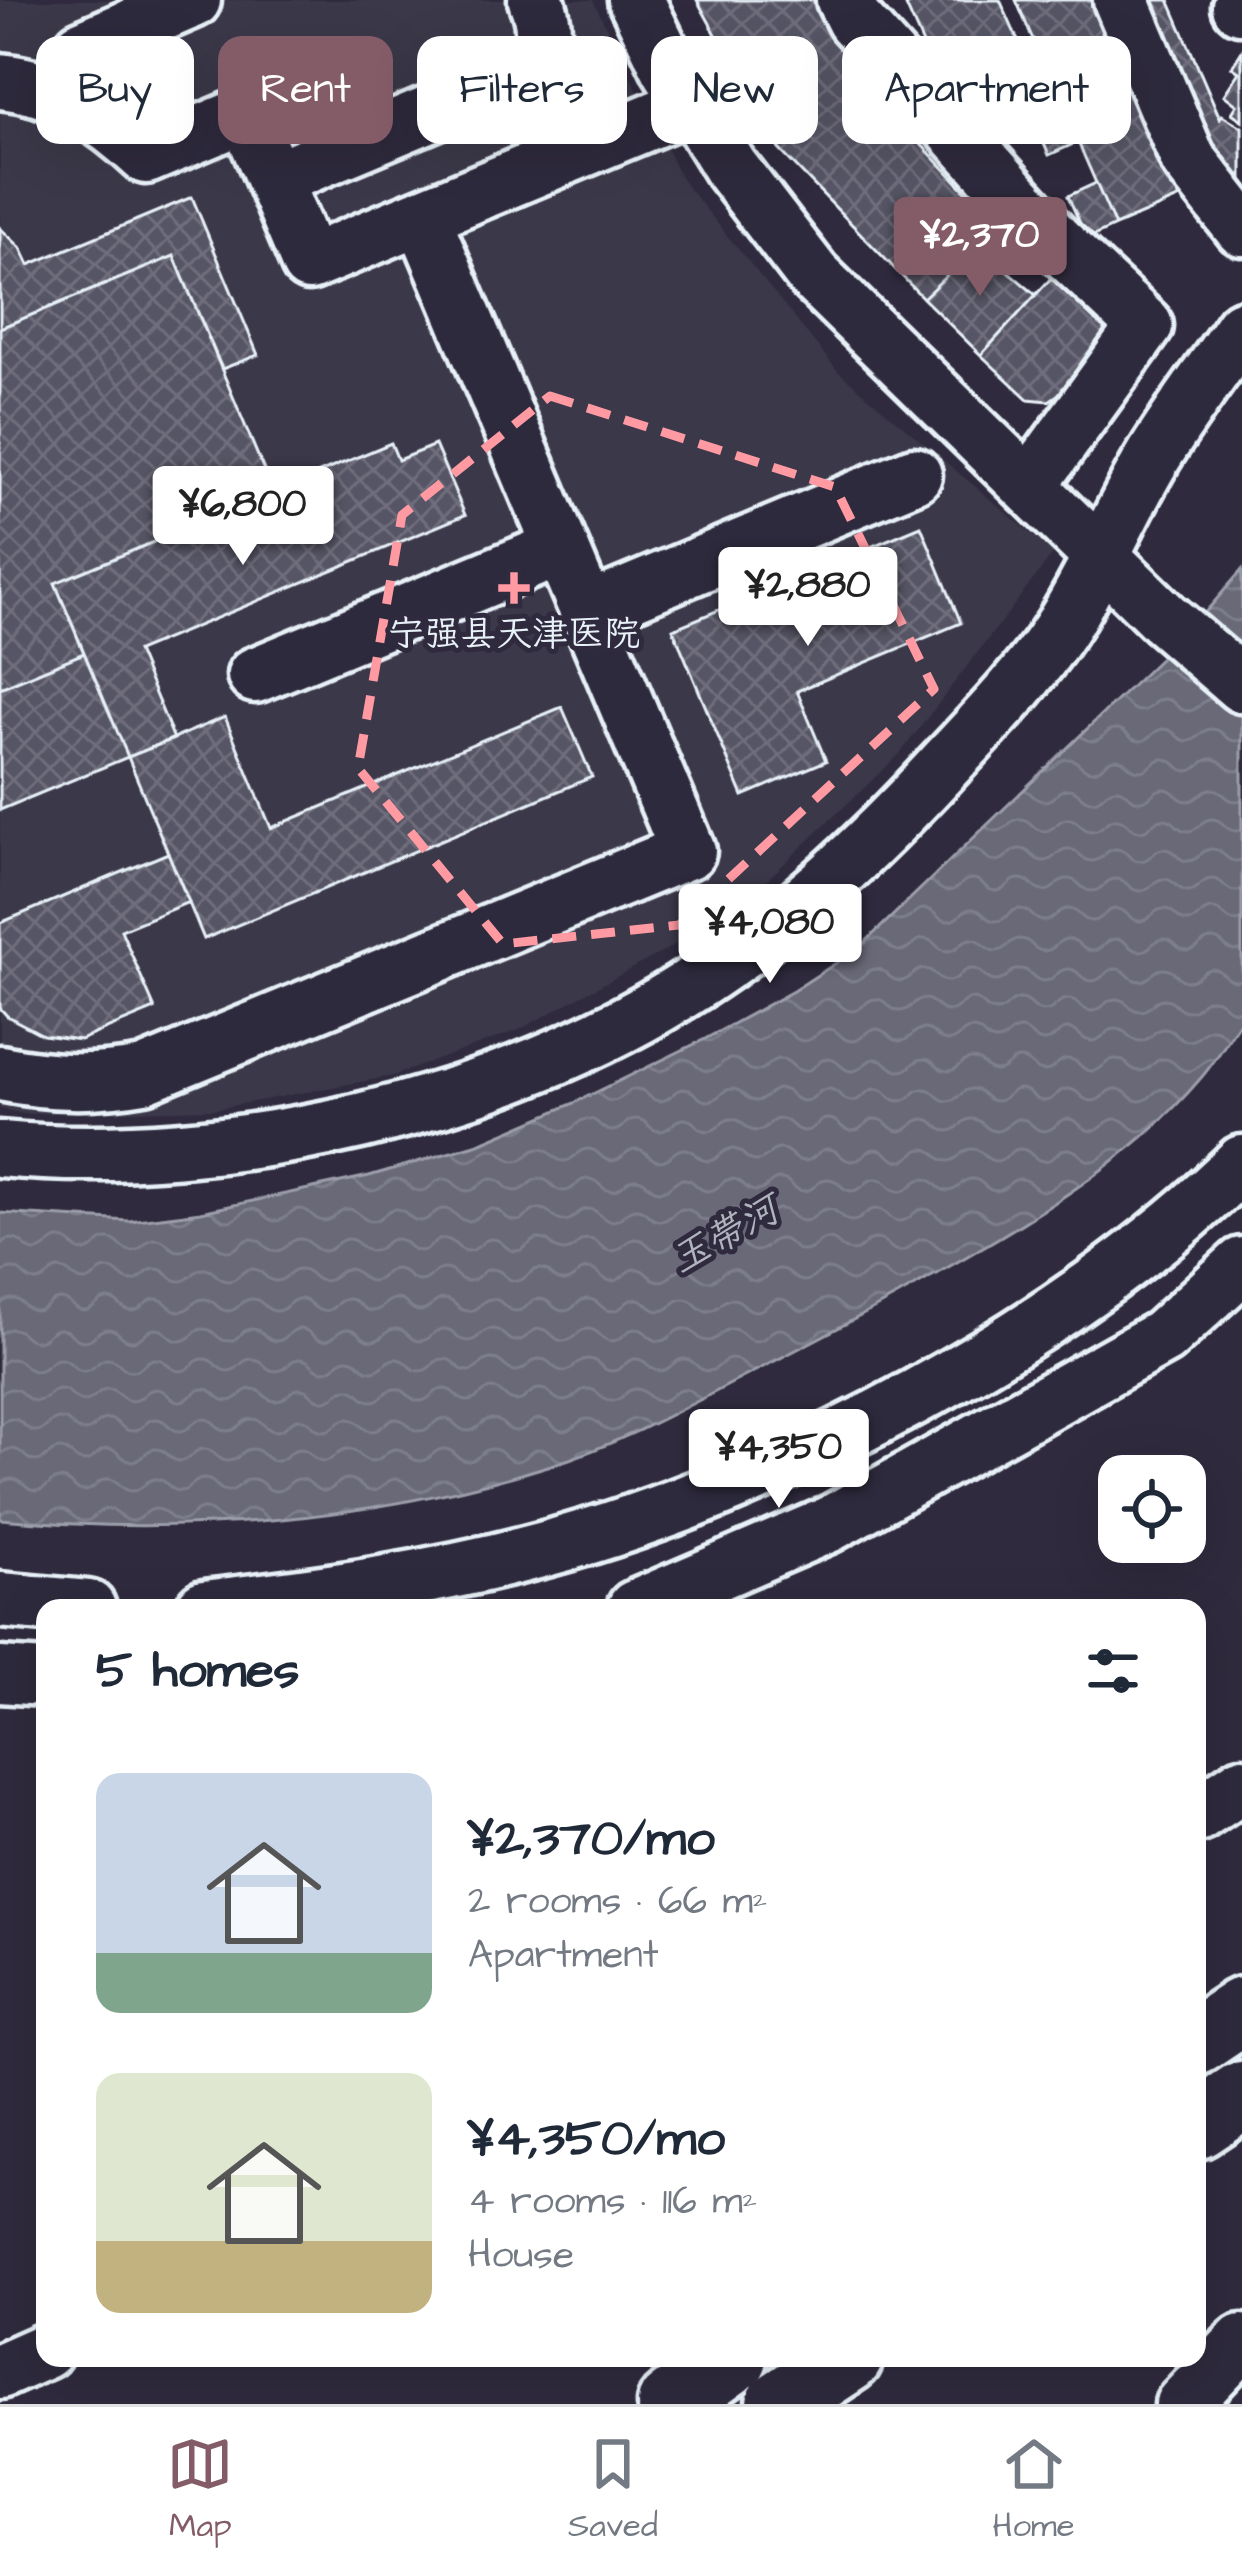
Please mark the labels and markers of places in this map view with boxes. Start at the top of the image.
pin: ¥2,370 [882,197,1078,299]
pin: ¥6,800 [145,466,341,568]
pin: ¥2,880 [710,547,906,649]
marker: 宁强县天津医院 [498,572,530,604]
place label: 宁强县天津医院 [388,609,640,660]
pin: ¥4,080 [672,884,868,986]
pin: ¥4,350 [681,1409,877,1511]

